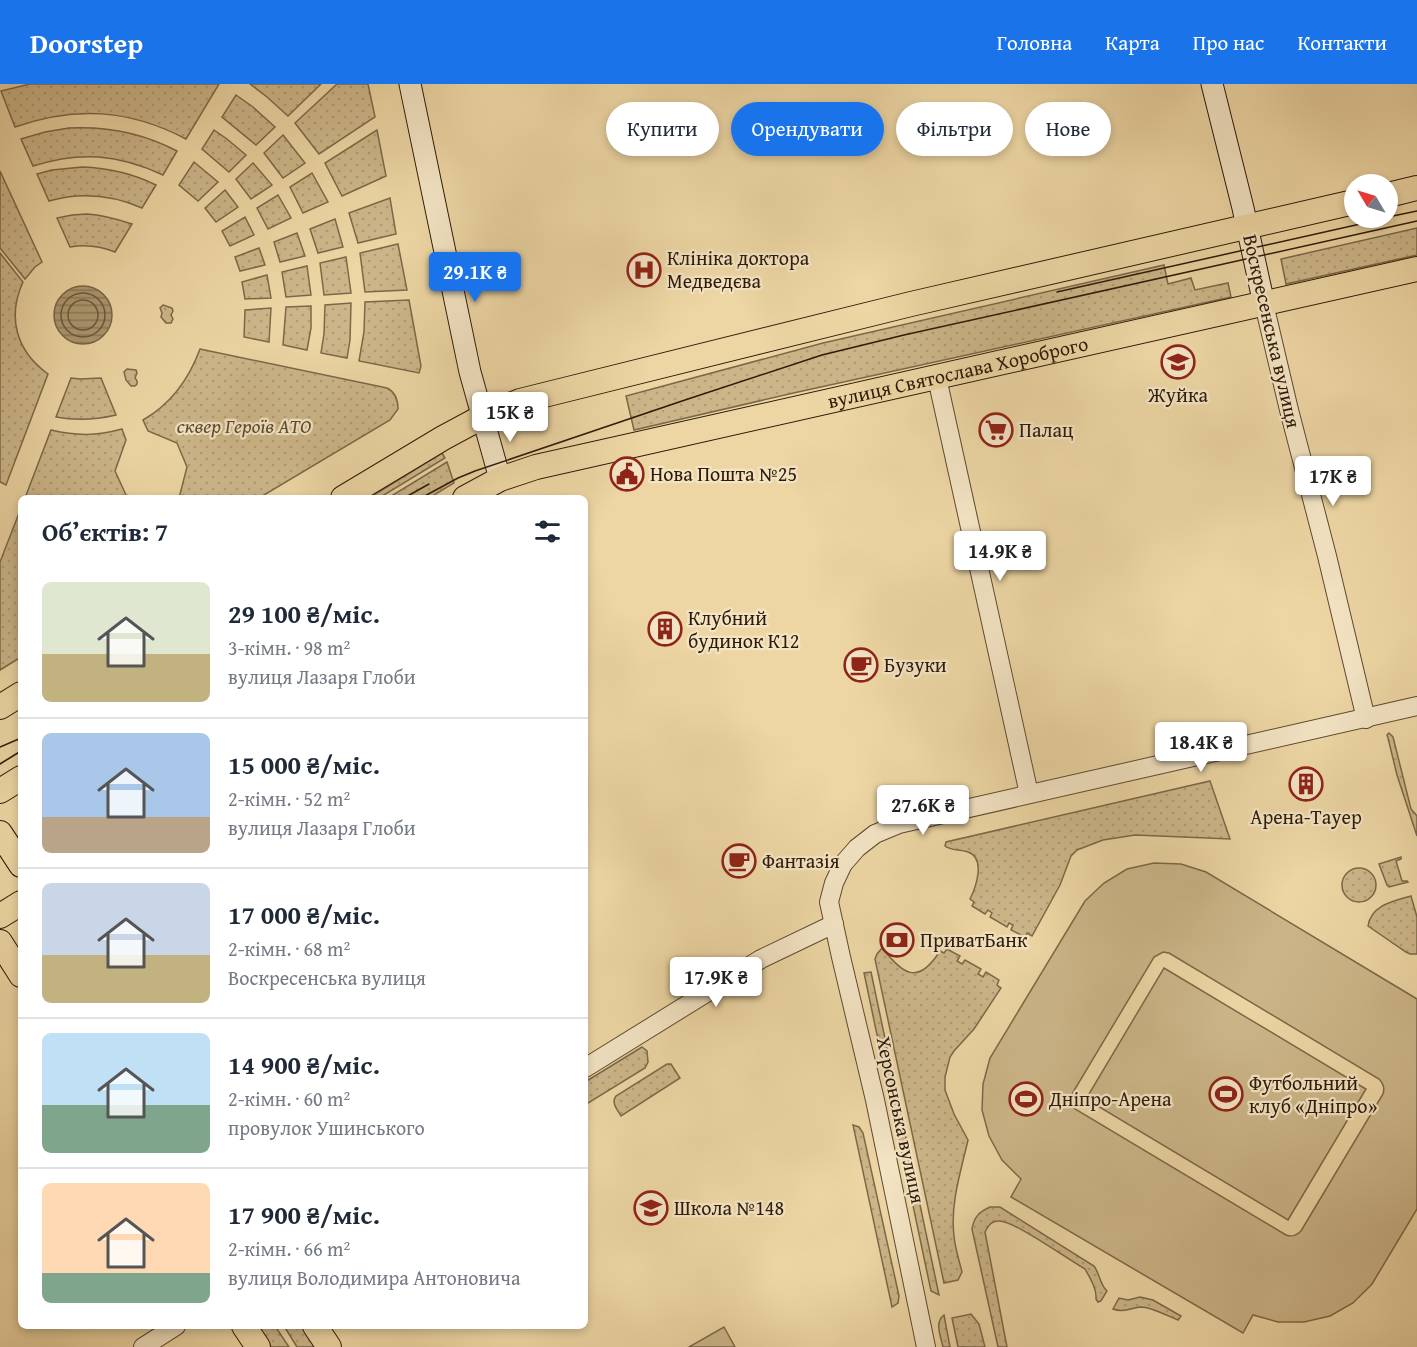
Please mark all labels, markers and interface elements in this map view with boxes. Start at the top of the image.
text: Doorstep [30,22,143,63]
text: Головна [997,27,1072,58]
text: Карта [1105,27,1160,58]
text: Про нас [1193,27,1264,58]
text: Контакти [1297,27,1387,58]
chip: Купити [606,102,719,156]
chip: Орендувати [731,102,884,156]
chip: Фільтри [896,102,1013,156]
chip: Нове [1025,102,1111,156]
north arrow [1344,174,1398,228]
map controls [1344,174,1398,228]
street label: Воскресенська вулиця [1236,231,1309,431]
place label: Клініка доктора Медведєва [667,243,810,295]
pin: 29.1K ₴ [420,252,530,303]
hospital icon: Клініка доктора Медведєва [626,252,662,288]
text: 29.1K ₴ [443,257,507,286]
street label: вулиця Святослава Хороброго [825,328,1091,415]
school or university icon: Жуйка [1160,344,1196,380]
place label: Жуйка [1147,380,1208,409]
pin: 15K ₴ [468,392,552,443]
text: 15K ₴ [486,397,534,426]
park label: сквер Героїв АТО [177,411,311,440]
supermarket icon: Палац [978,412,1014,448]
place label: Палац [1019,415,1074,444]
public building icon: Нова Пошта №25 [609,456,645,492]
pin: 17K ₴ [1291,456,1375,507]
place label: Нова Пошта №25 [650,459,797,488]
text: 17K ₴ [1309,461,1357,490]
text: Об’єктів: 7 [42,512,168,551]
icon: filters [531,515,564,548]
pin: 14.9K ₴ [945,531,1055,582]
text: 14.9K ₴ [968,536,1032,565]
text: 29 100 ₴/міс. [228,594,380,633]
place label: Клубний будинок К12 [688,603,799,655]
icon: home [90,606,162,678]
building icon: Клубний будинок К12 [647,611,683,647]
text: 3-кімн. · 98 m² [228,633,350,662]
cafe icon: Бузуки [843,647,879,683]
place label: Бузуки [884,650,947,679]
text: вулиця Лазаря Глоби [228,662,416,691]
pin: 18.4K ₴ [1146,722,1256,773]
text: 18.4K ₴ [1169,727,1233,756]
text: 15 000 ₴/міс. [228,745,380,784]
icon: home [90,757,162,829]
building icon: Арена-Тауер [1288,766,1324,802]
text: 2-кімн. · 52 m² [228,784,350,813]
pin: 27.6K ₴ [868,785,978,836]
text: 27.6K ₴ [891,790,955,819]
place label: Арена-Тауер [1250,802,1362,831]
text: вулиця Лазаря Глоби [228,813,416,842]
cafe icon: Фантазія [721,843,757,879]
place label: Фантазія [762,846,840,875]
text: 17 000 ₴/міс. [228,895,380,934]
icon: home [90,907,162,979]
bank icon: ПриватБанк [879,922,915,958]
place label: ПриватБанк [920,925,1028,954]
text: 2-кімн. · 68 m² [228,934,350,963]
pin: 17.9K ₴ [661,957,771,1008]
text: 17.9K ₴ [684,962,748,991]
text: Воскресенська вулиця [228,963,426,992]
street label: Херсонська вулиця [870,1034,933,1206]
text: 14 900 ₴/міс. [228,1045,380,1084]
icon: home [90,1057,162,1129]
place label: Футбольний клуб «Дніпро» [1249,1068,1377,1120]
sports icon: Футбольний клуб «Дніпро» [1208,1076,1244,1112]
sports icon: Дніпро-Арена [1008,1081,1044,1117]
text: 2-кімн. · 60 m² [228,1084,350,1113]
place label: Дніпро-Арена [1048,1084,1172,1113]
text: провулок Ушинського [228,1113,425,1142]
school or university icon: Школа №148 [633,1190,669,1226]
place label: Школа №148 [674,1193,784,1222]
text: 17 900 ₴/міс. [228,1195,380,1234]
icon: home [90,1207,162,1279]
text: 2-кімн. · 66 m² [228,1234,350,1263]
text: вулиця Володимира Антоновича [228,1263,520,1292]

